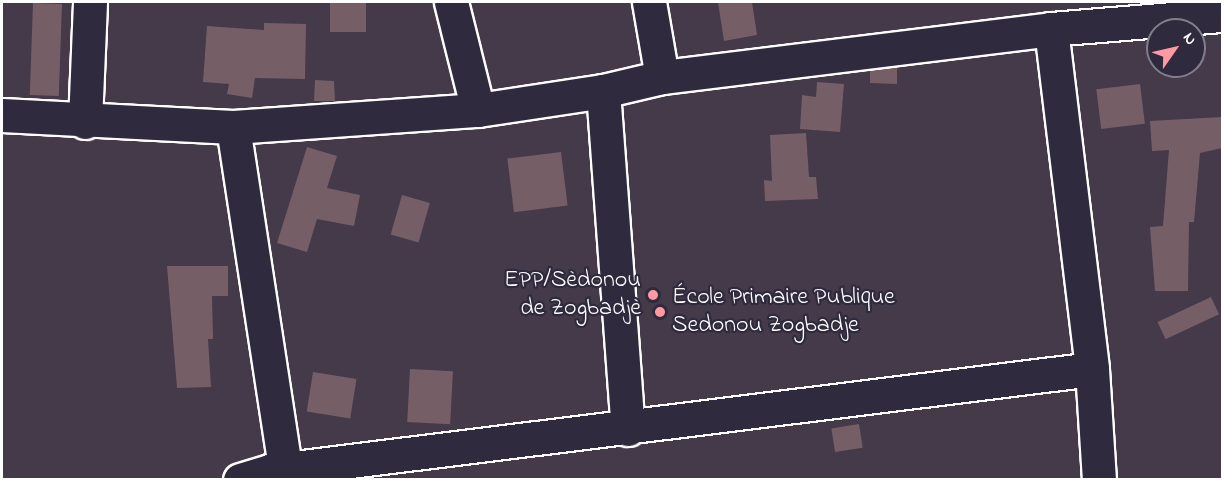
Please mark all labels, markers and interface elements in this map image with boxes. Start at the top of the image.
north arrow [1146,18,1206,78]
text: N [1176,28,1202,50]
place label: EPP/Sèdonou de Zogbadjè [504,267,641,323]
place label: École Primaire Publique Sedonou Zogbadje [672,284,895,340]
marker: EPP/Sèdonou de Zogbadjè [646,288,660,302]
marker: École Primaire Publique Sedonou Zogbadje [653,305,667,319]

